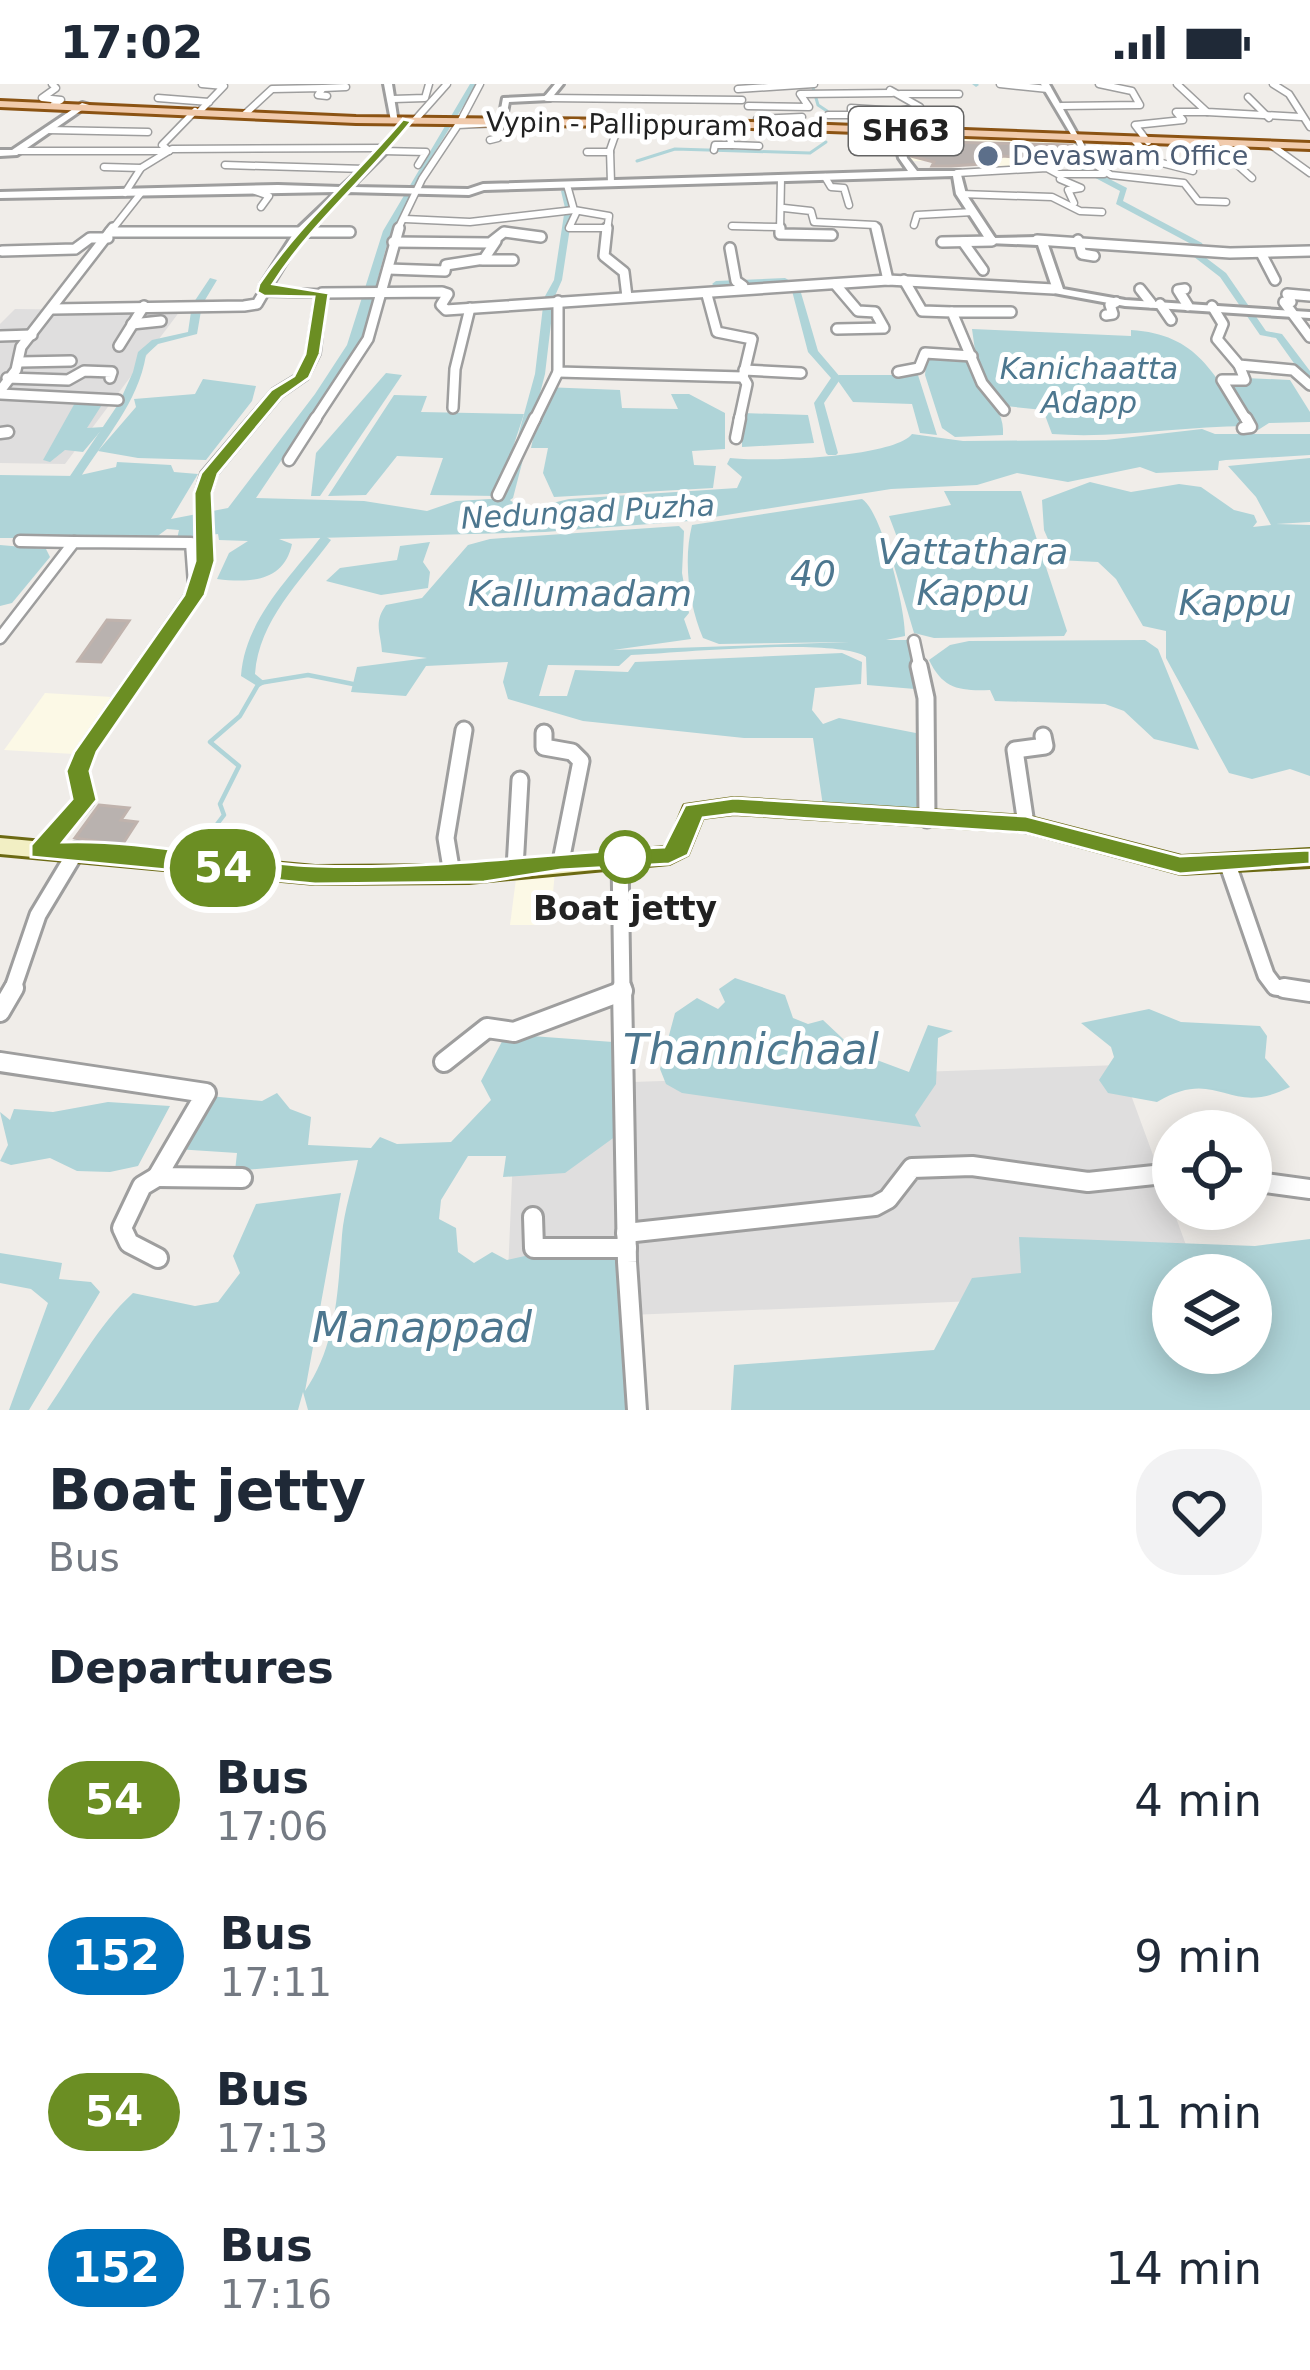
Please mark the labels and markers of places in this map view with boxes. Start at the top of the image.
place label: Devaswam Office [1012,140,1248,171]
marker: Devaswam Office [975,143,1001,169]
marker: Boat jetty [600,832,650,882]
place label: Boat jetty [533,889,717,928]

